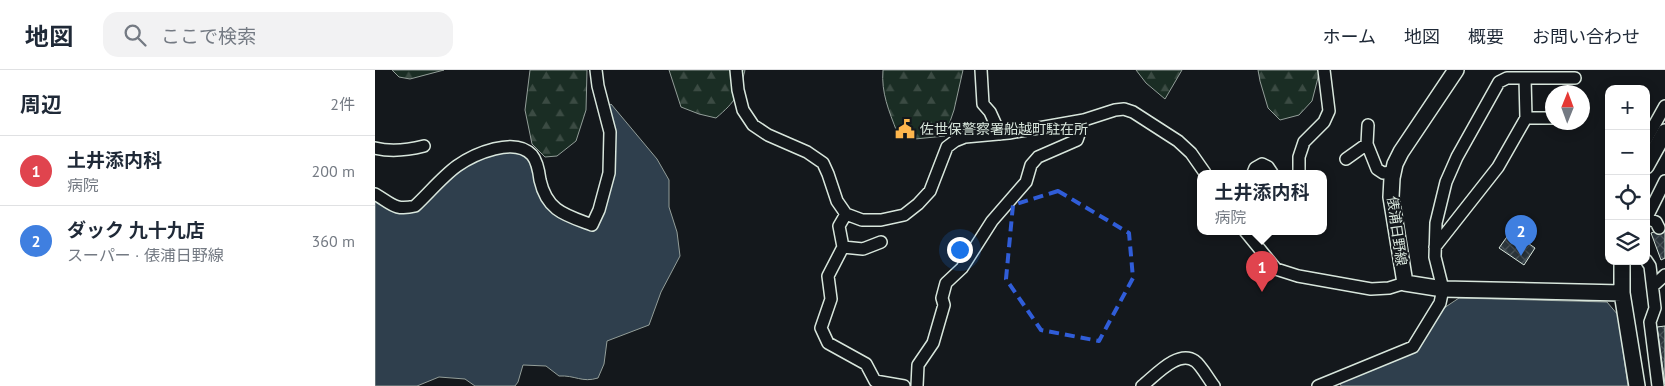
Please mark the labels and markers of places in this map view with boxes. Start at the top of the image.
public building icon: 佐世保警察署船越町駐在所 [894,118,916,140]
place label: 佐世保警察署船越町駐在所 [920,120,1088,138]
pin: 2 [1505,215,1537,256]
pin: 1 [1246,251,1278,292]

